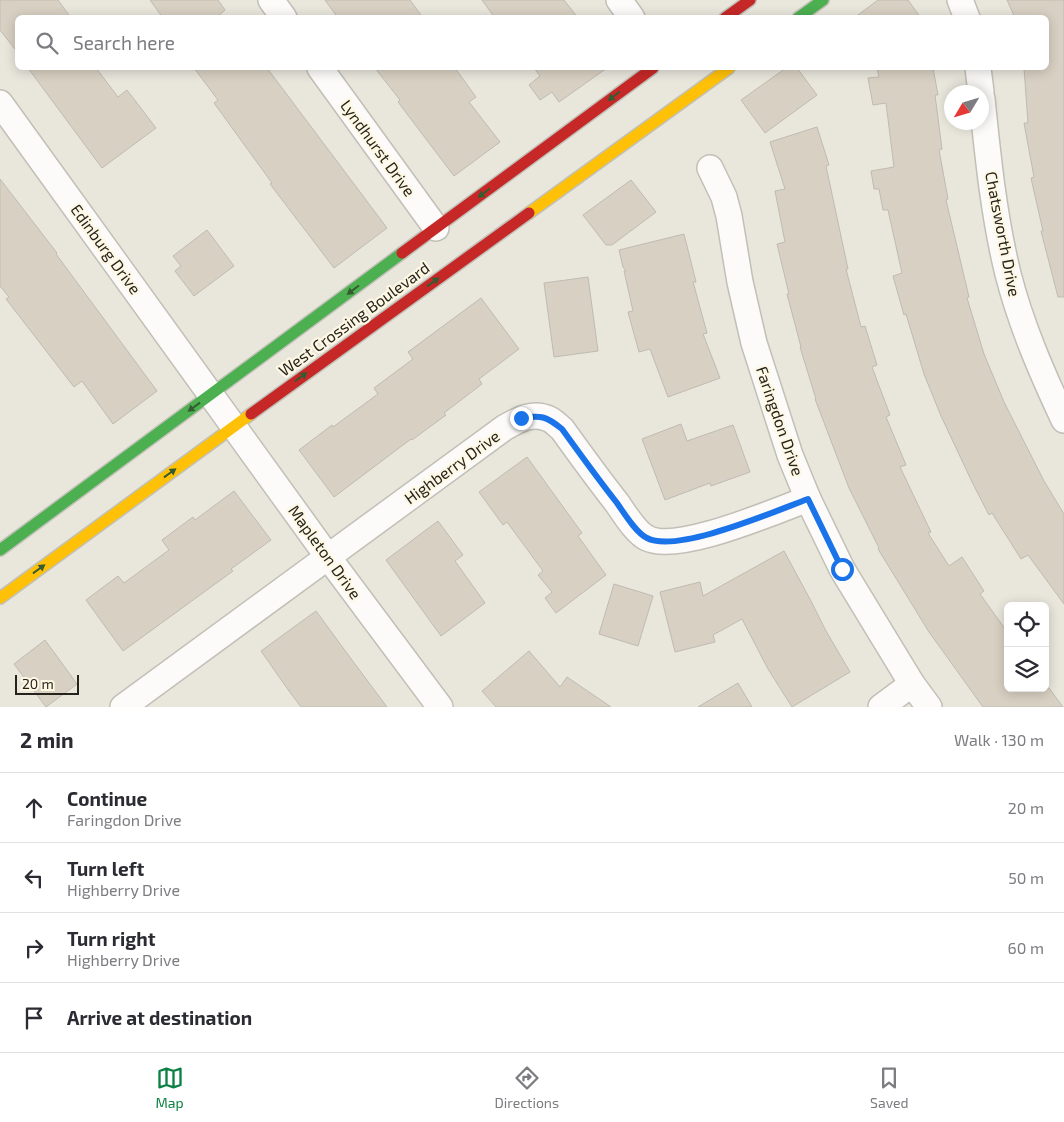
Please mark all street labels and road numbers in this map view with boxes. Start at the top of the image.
street label: Lyndhurst Drive [337,96,420,200]
street label: Chatsworth Drive [982,170,1025,298]
street label: Edinburg Drive [67,200,145,297]
street label: West Crossing Boulevard [275,257,433,380]
street label: Faringdon Drive [753,364,808,478]
street label: Highberry Drive [400,426,503,508]
street label: Mapleton Drive [285,501,366,602]

